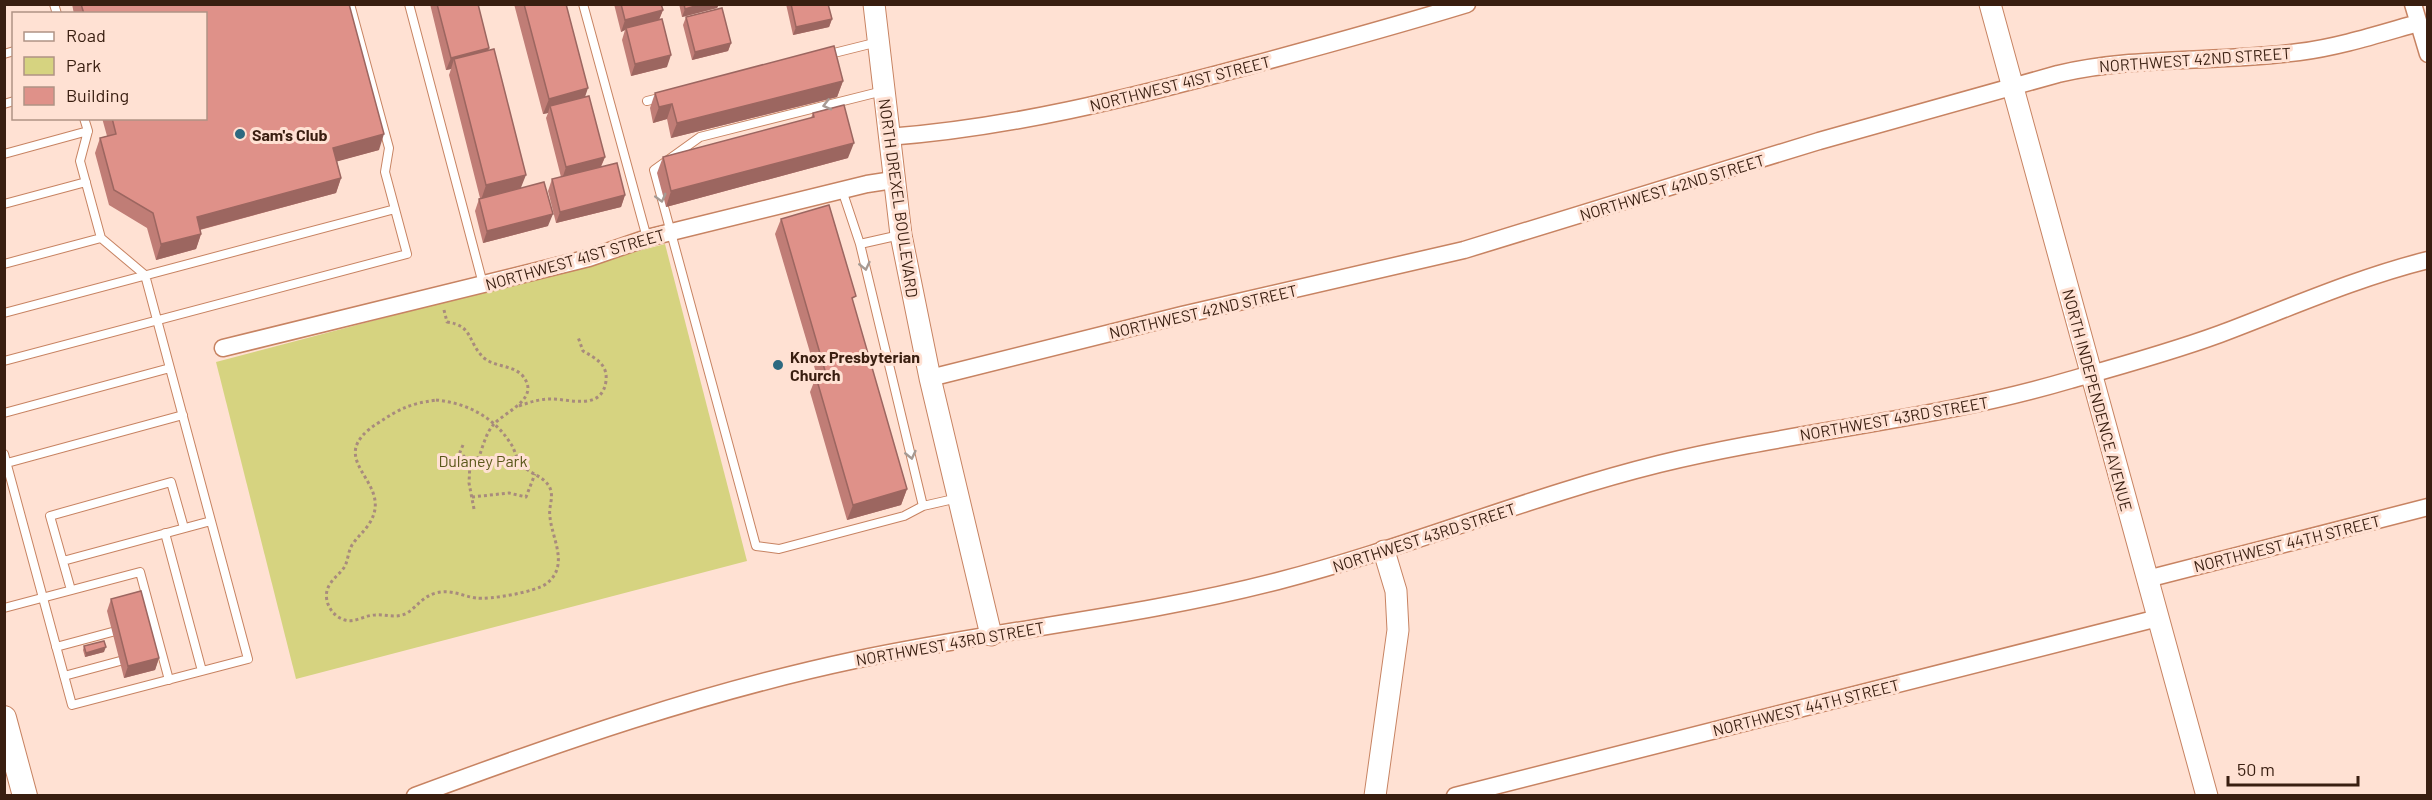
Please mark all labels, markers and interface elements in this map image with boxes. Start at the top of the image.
legend [12,12,207,120]
text: Road [66,24,106,46]
street label: NORTHWEST 42ND STREET [2098,43,2292,75]
street label: NORTHWEST 41ST STREET [1088,51,1272,115]
text: Park [66,54,101,76]
text: Building [66,84,129,106]
street label: NORTH DREXEL BOULEVARD [876,97,922,299]
one-way arrow [822,98,832,110]
place label: Sam's Club [252,125,328,144]
marker: Sam's Club [233,127,247,141]
street label: NORTHWEST 42ND STREET [1577,150,1767,224]
one-way arrow [654,192,666,203]
street label: NORTHWEST 41ST STREET [483,224,667,294]
one-way arrow [858,260,871,270]
street label: NORTHWEST 42ND STREET [1107,280,1299,342]
street label: NORTH INDEPENDENCE AVENUE [2059,287,2137,513]
place label: Knox Presbyterian Church [790,347,920,384]
marker: Knox Presbyterian Church [771,358,785,372]
street label: NORTHWEST 43RD STREET [1798,392,1990,444]
one-way arrow [903,450,916,460]
park label: Dulaney Park [439,451,527,470]
street label: NORTHWEST 43RD STREET [1330,498,1518,576]
street label: NORTHWEST 44TH STREET [2192,511,2382,575]
street label: NORTHWEST 43RD STREET [854,617,1046,669]
street label: NORTHWEST 44TH STREET [1711,675,1901,739]
scale bar [2228,749,2358,787]
text: 50 m [2237,758,2275,780]

